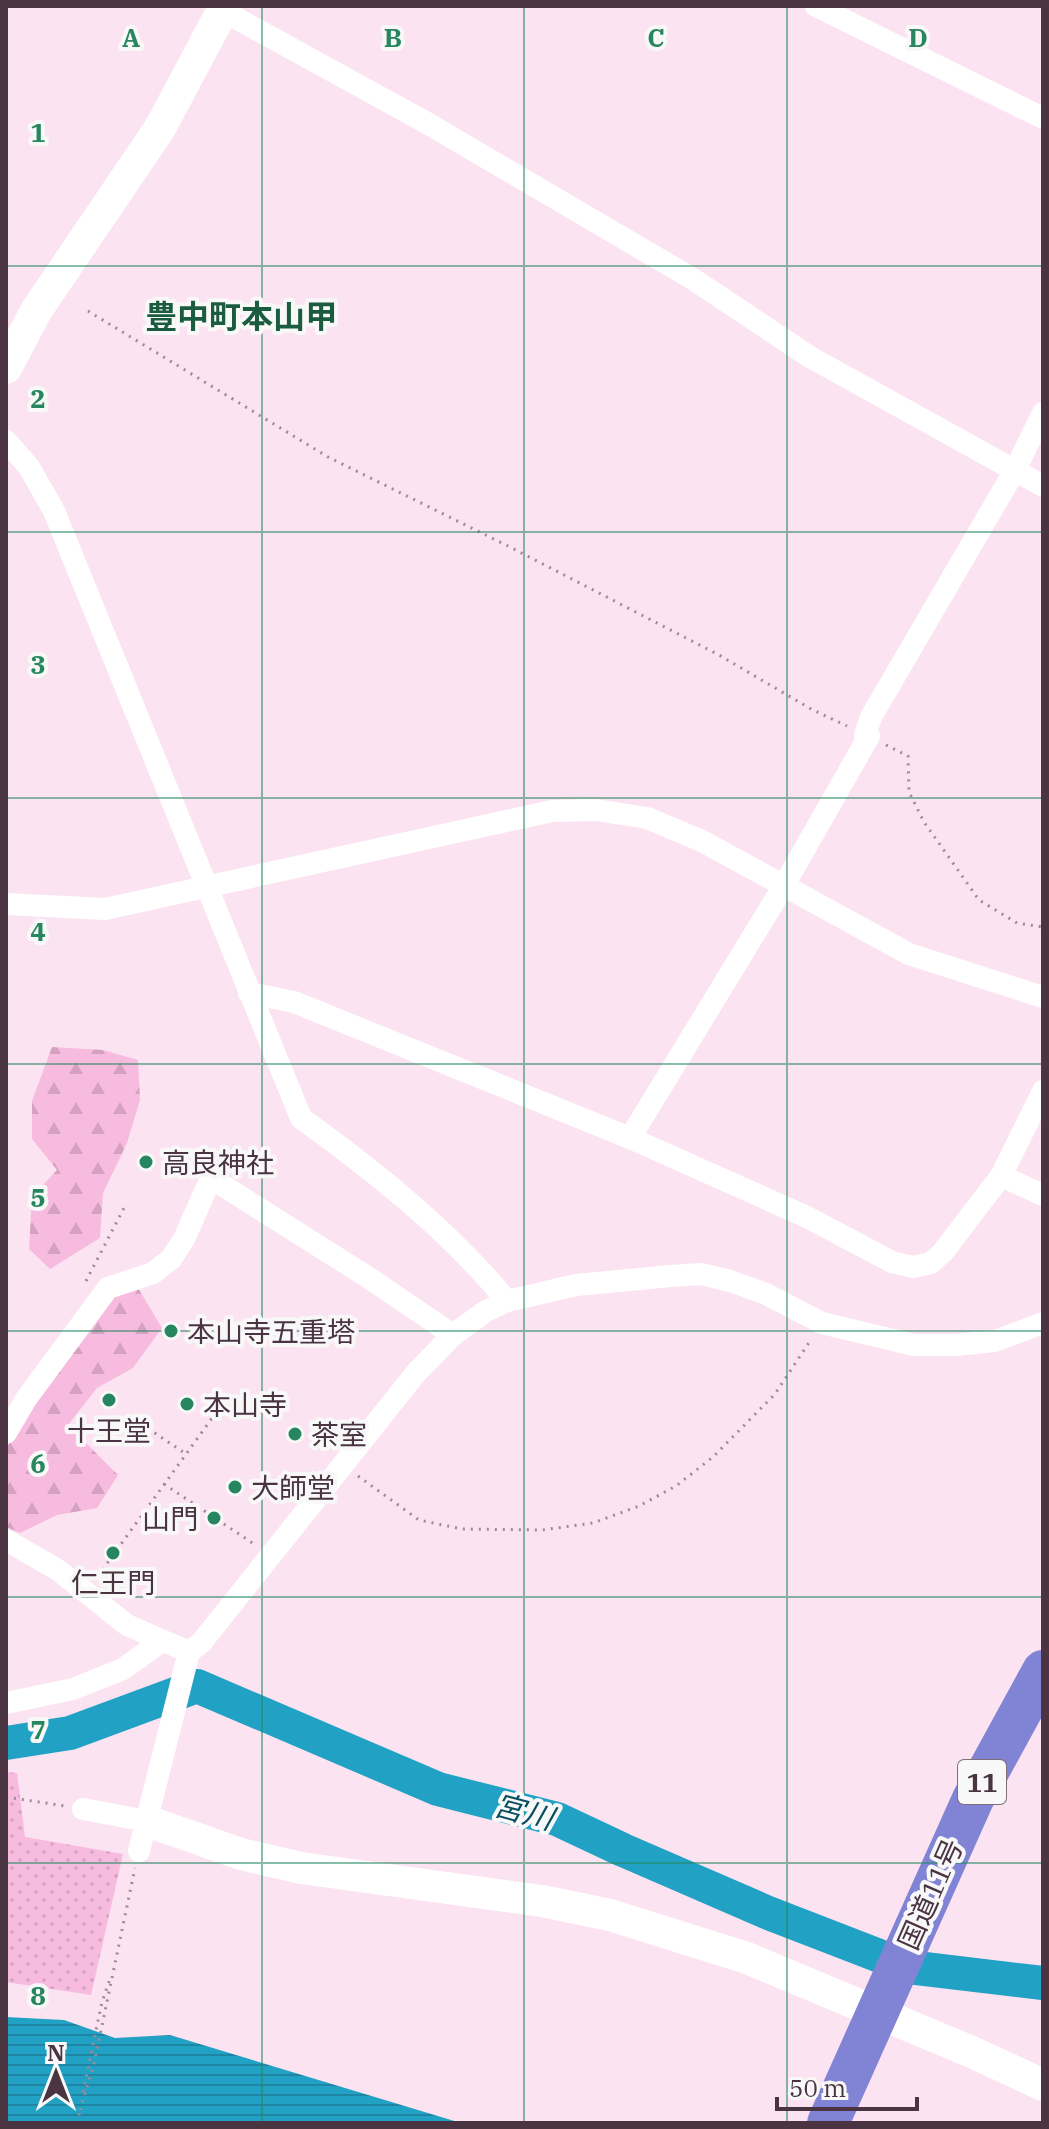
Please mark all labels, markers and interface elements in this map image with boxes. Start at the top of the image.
text: A [122,20,140,54]
text: B [384,20,402,54]
text: C [647,20,665,54]
text: D [908,20,928,54]
text: 1 [30,115,46,149]
district label: 豊中町本山甲 [145,295,337,337]
text: 2 [30,381,46,415]
text: 3 [30,647,46,681]
text: 4 [30,914,46,948]
place label: 高良神社 [162,1144,274,1181]
marker: 高良神社 [137,1153,155,1171]
text: 5 [30,1180,46,1214]
place label: 本山寺五重塔 [187,1313,355,1350]
marker: 本山寺五重塔 [162,1322,180,1340]
place label: 本山寺 [203,1386,287,1423]
marker: 十王堂 [100,1391,118,1409]
marker: 本山寺 [178,1395,196,1413]
place label: 十王堂 [67,1412,151,1449]
place label: 茶室 [311,1416,367,1453]
marker: 茶室 [286,1425,304,1443]
text: 6 [30,1446,46,1480]
place label: 大師堂 [251,1469,335,1506]
marker: 大師堂 [226,1478,244,1496]
place label: 山門 [142,1500,198,1537]
marker: 山門 [205,1509,223,1527]
marker: 仁王門 [104,1544,122,1562]
place label: 仁王門 [71,1564,155,1601]
text: 7 [30,1712,46,1746]
road number: 11 [958,1760,1006,1804]
water label: 宮川 [490,1784,561,1838]
street label: 国道11号 [889,1833,971,1955]
text: 8 [30,1978,46,2012]
north arrow [16,2033,96,2113]
text: N [47,2038,65,2067]
scale bar [777,2061,917,2111]
text: 50 m [789,2072,846,2104]

